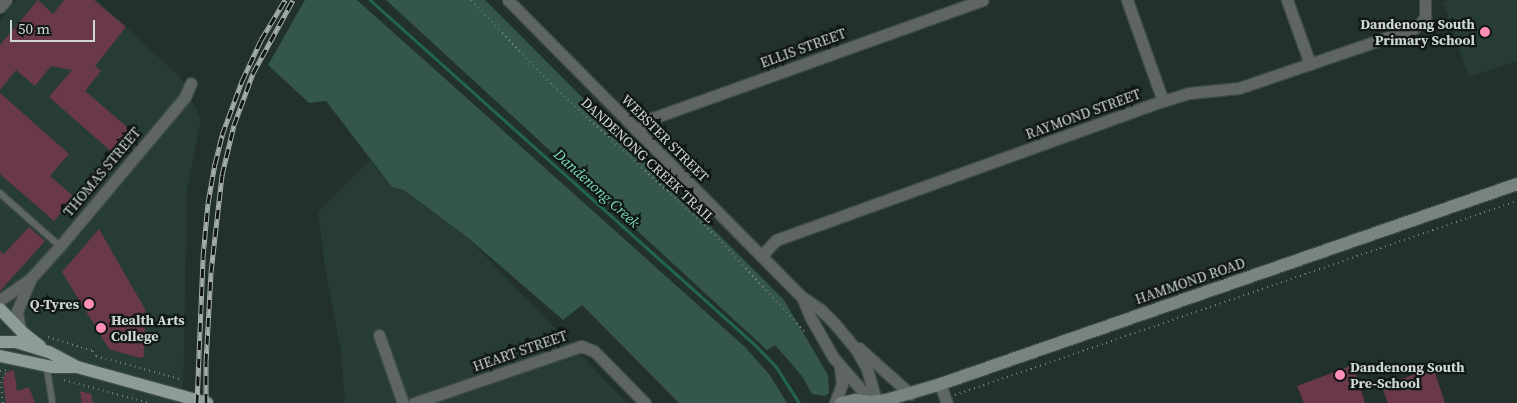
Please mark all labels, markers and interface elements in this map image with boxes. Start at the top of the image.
scale bar [12,10,98,42]
place label: Dandenong South Primary School [1360,16,1475,48]
text: 50 m [18,18,50,39]
street label: ELLIS STREET [758,25,848,71]
marker: Dandenong South Primary School [1479,26,1491,38]
street label: RAYMOND STREET [1023,85,1143,143]
street label: WEBSTER STREET [618,91,712,185]
street label: DANDENONG CREEK TRAIL [578,94,718,226]
street label: THOMAS STREET [60,124,144,220]
water label: Dandenong Creek [550,145,644,231]
street label: HAMMOND ROAD [1133,254,1247,308]
place label: Q-Tyres [30,296,79,312]
marker: Q-Tyres [83,298,95,310]
place label: Health Arts College [111,312,185,344]
marker: Health Arts College [95,322,107,334]
street label: HEART STREET [470,327,570,375]
place label: Dandenong South Pre-School [1350,359,1465,392]
marker: Dandenong South Pre-School [1334,369,1346,381]

